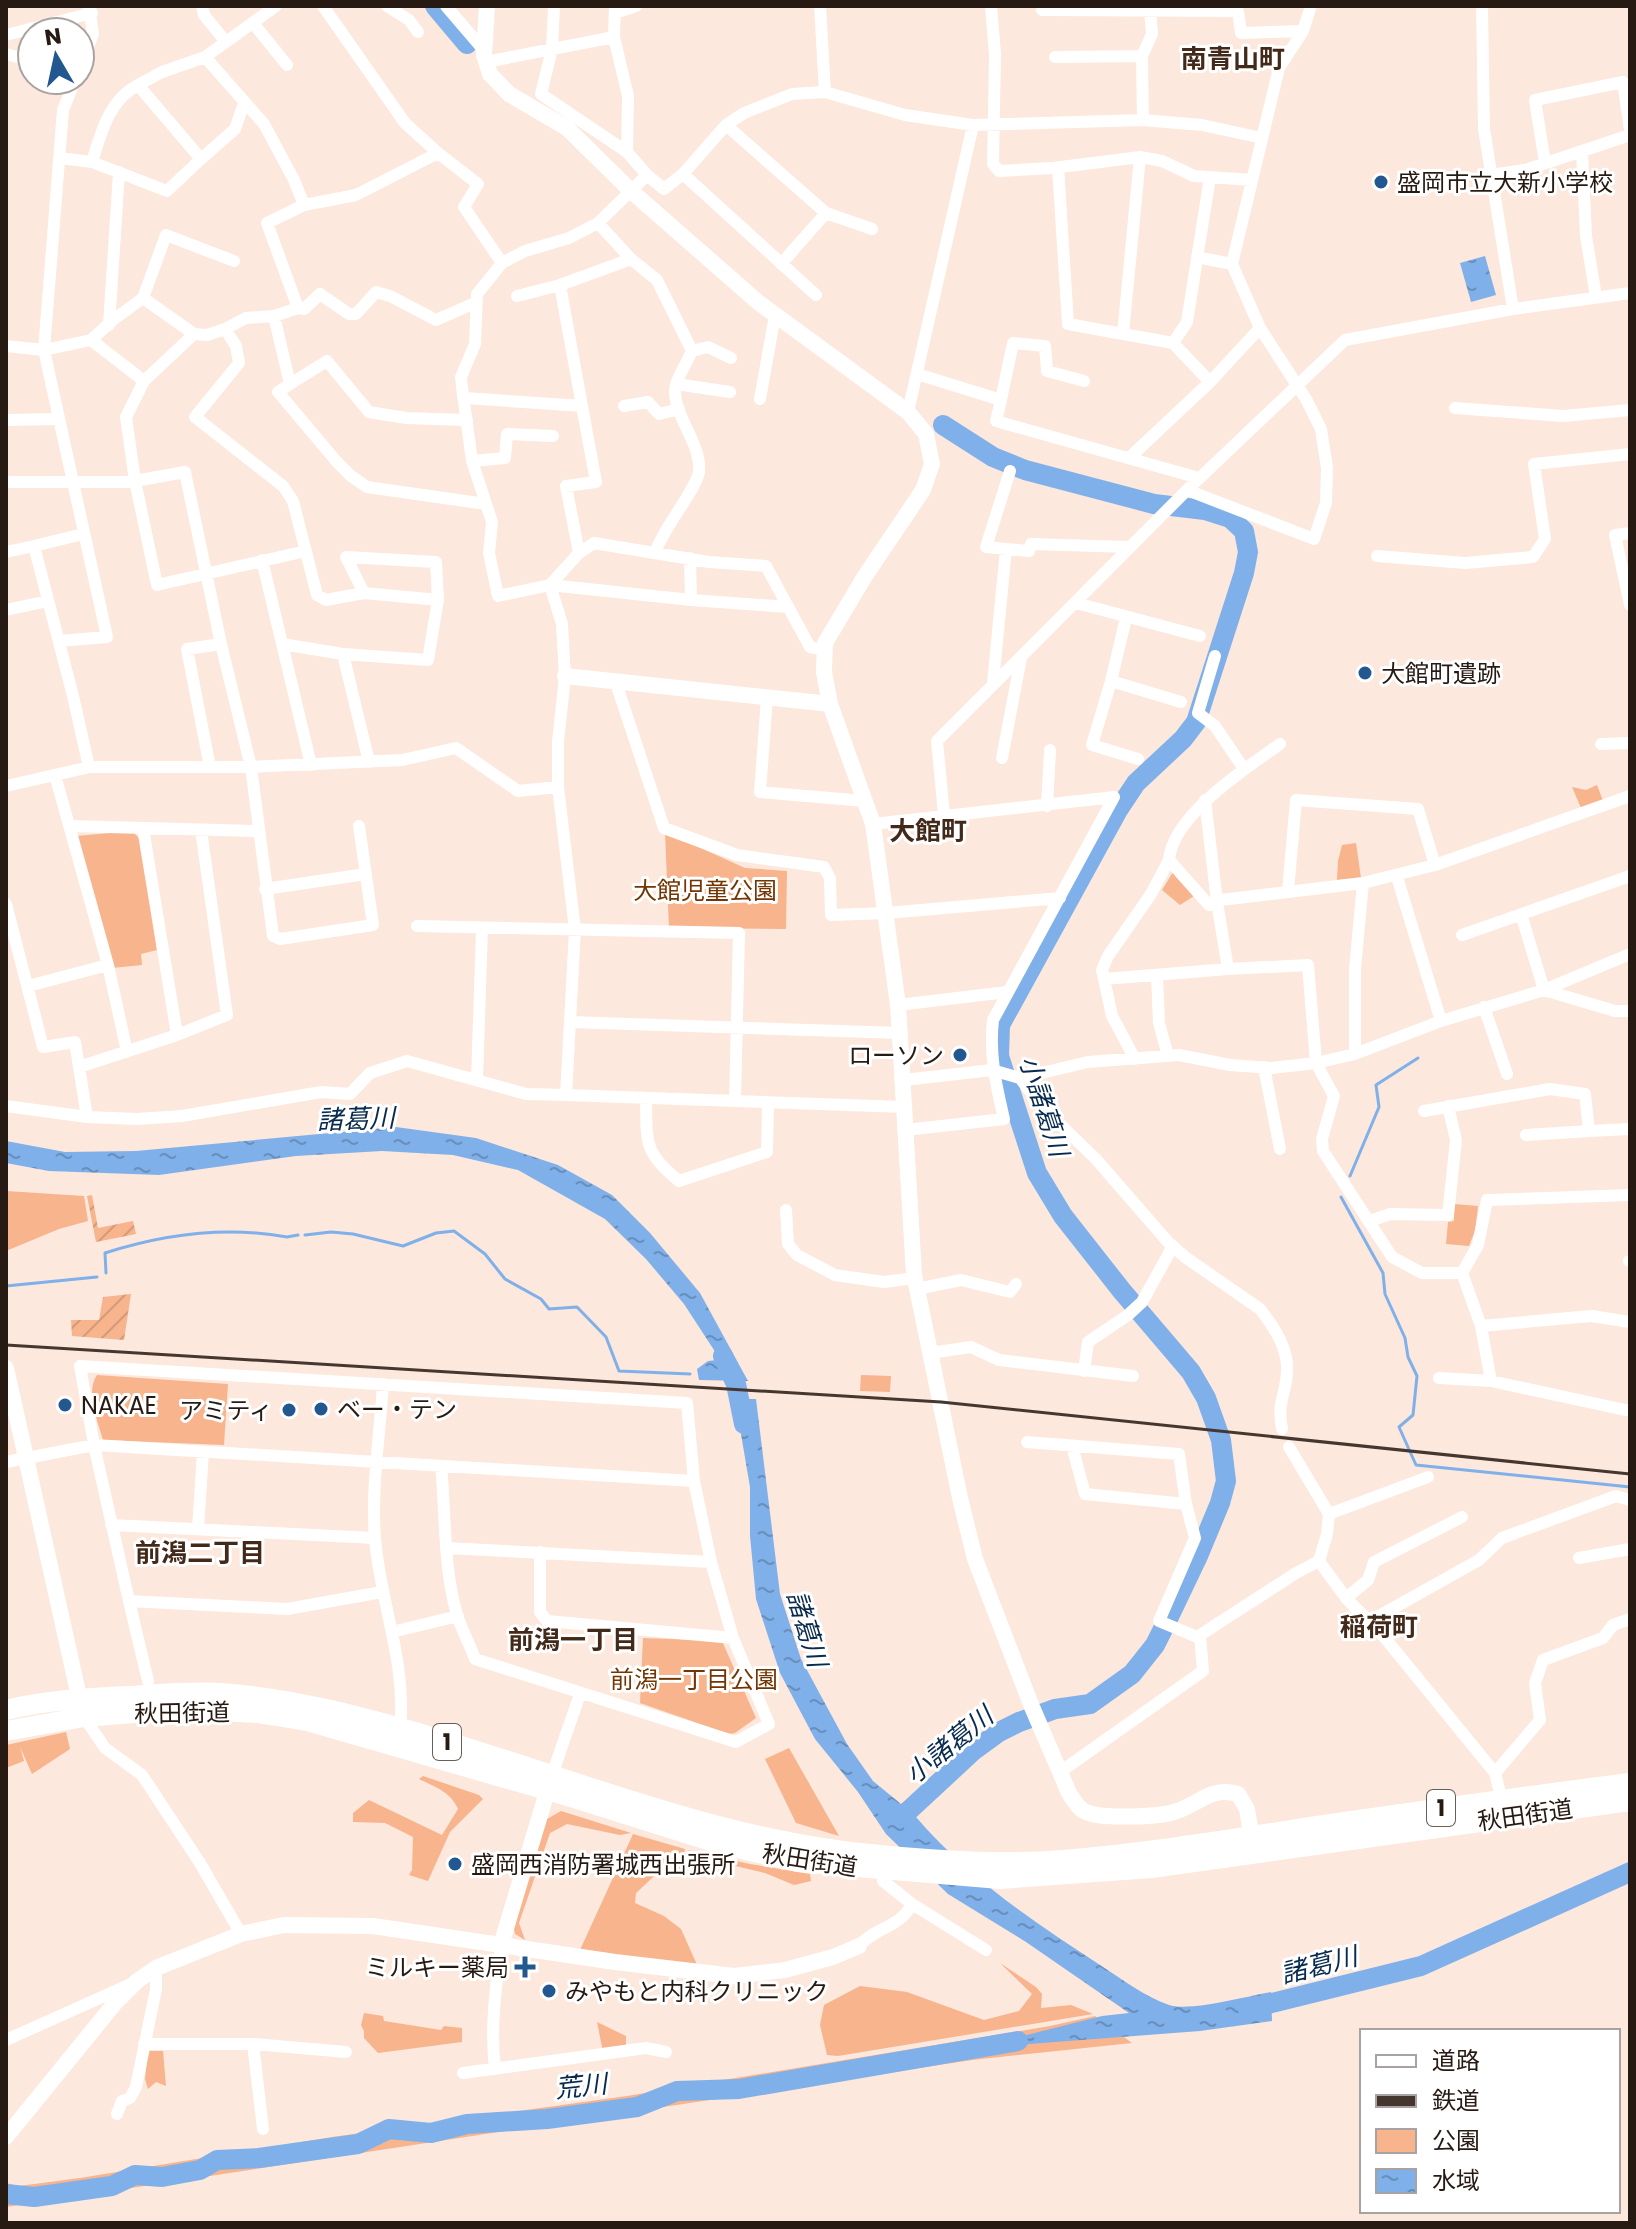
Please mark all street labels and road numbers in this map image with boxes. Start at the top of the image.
street label: 秋田街道 [134,1696,230,1730]
road number: 1 [433,1724,461,1760]
road number: 1 [1427,1790,1455,1826]
street label: 秋田街道 [1475,1792,1575,1838]
street label: 秋田街道 [760,1836,860,1884]

